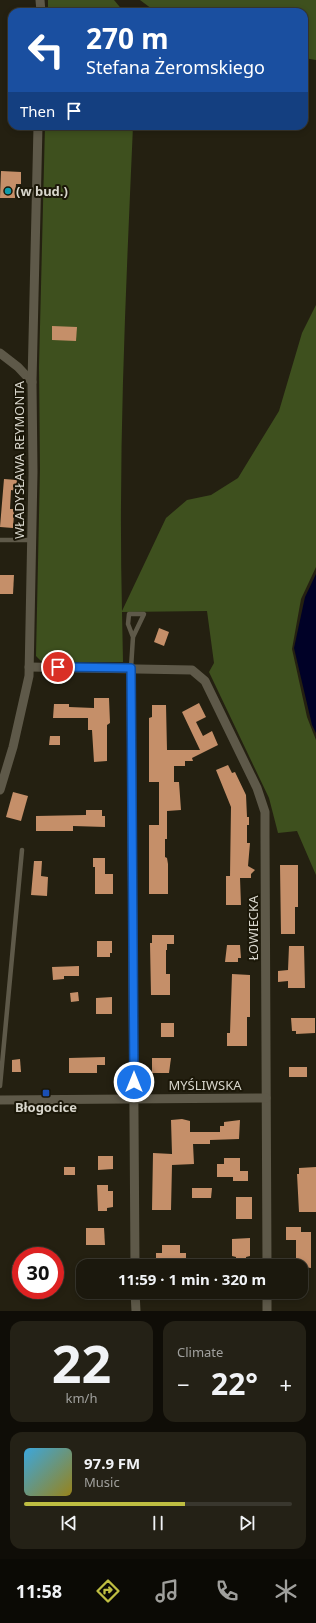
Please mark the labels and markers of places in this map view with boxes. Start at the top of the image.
place label: (w bud.) [16,182,68,200]
marker: (w bud.) [3,186,13,196]
pin [41,650,75,684]
marker: Błogocice [41,1088,51,1098]
place label: Błogocice [15,1098,77,1116]

